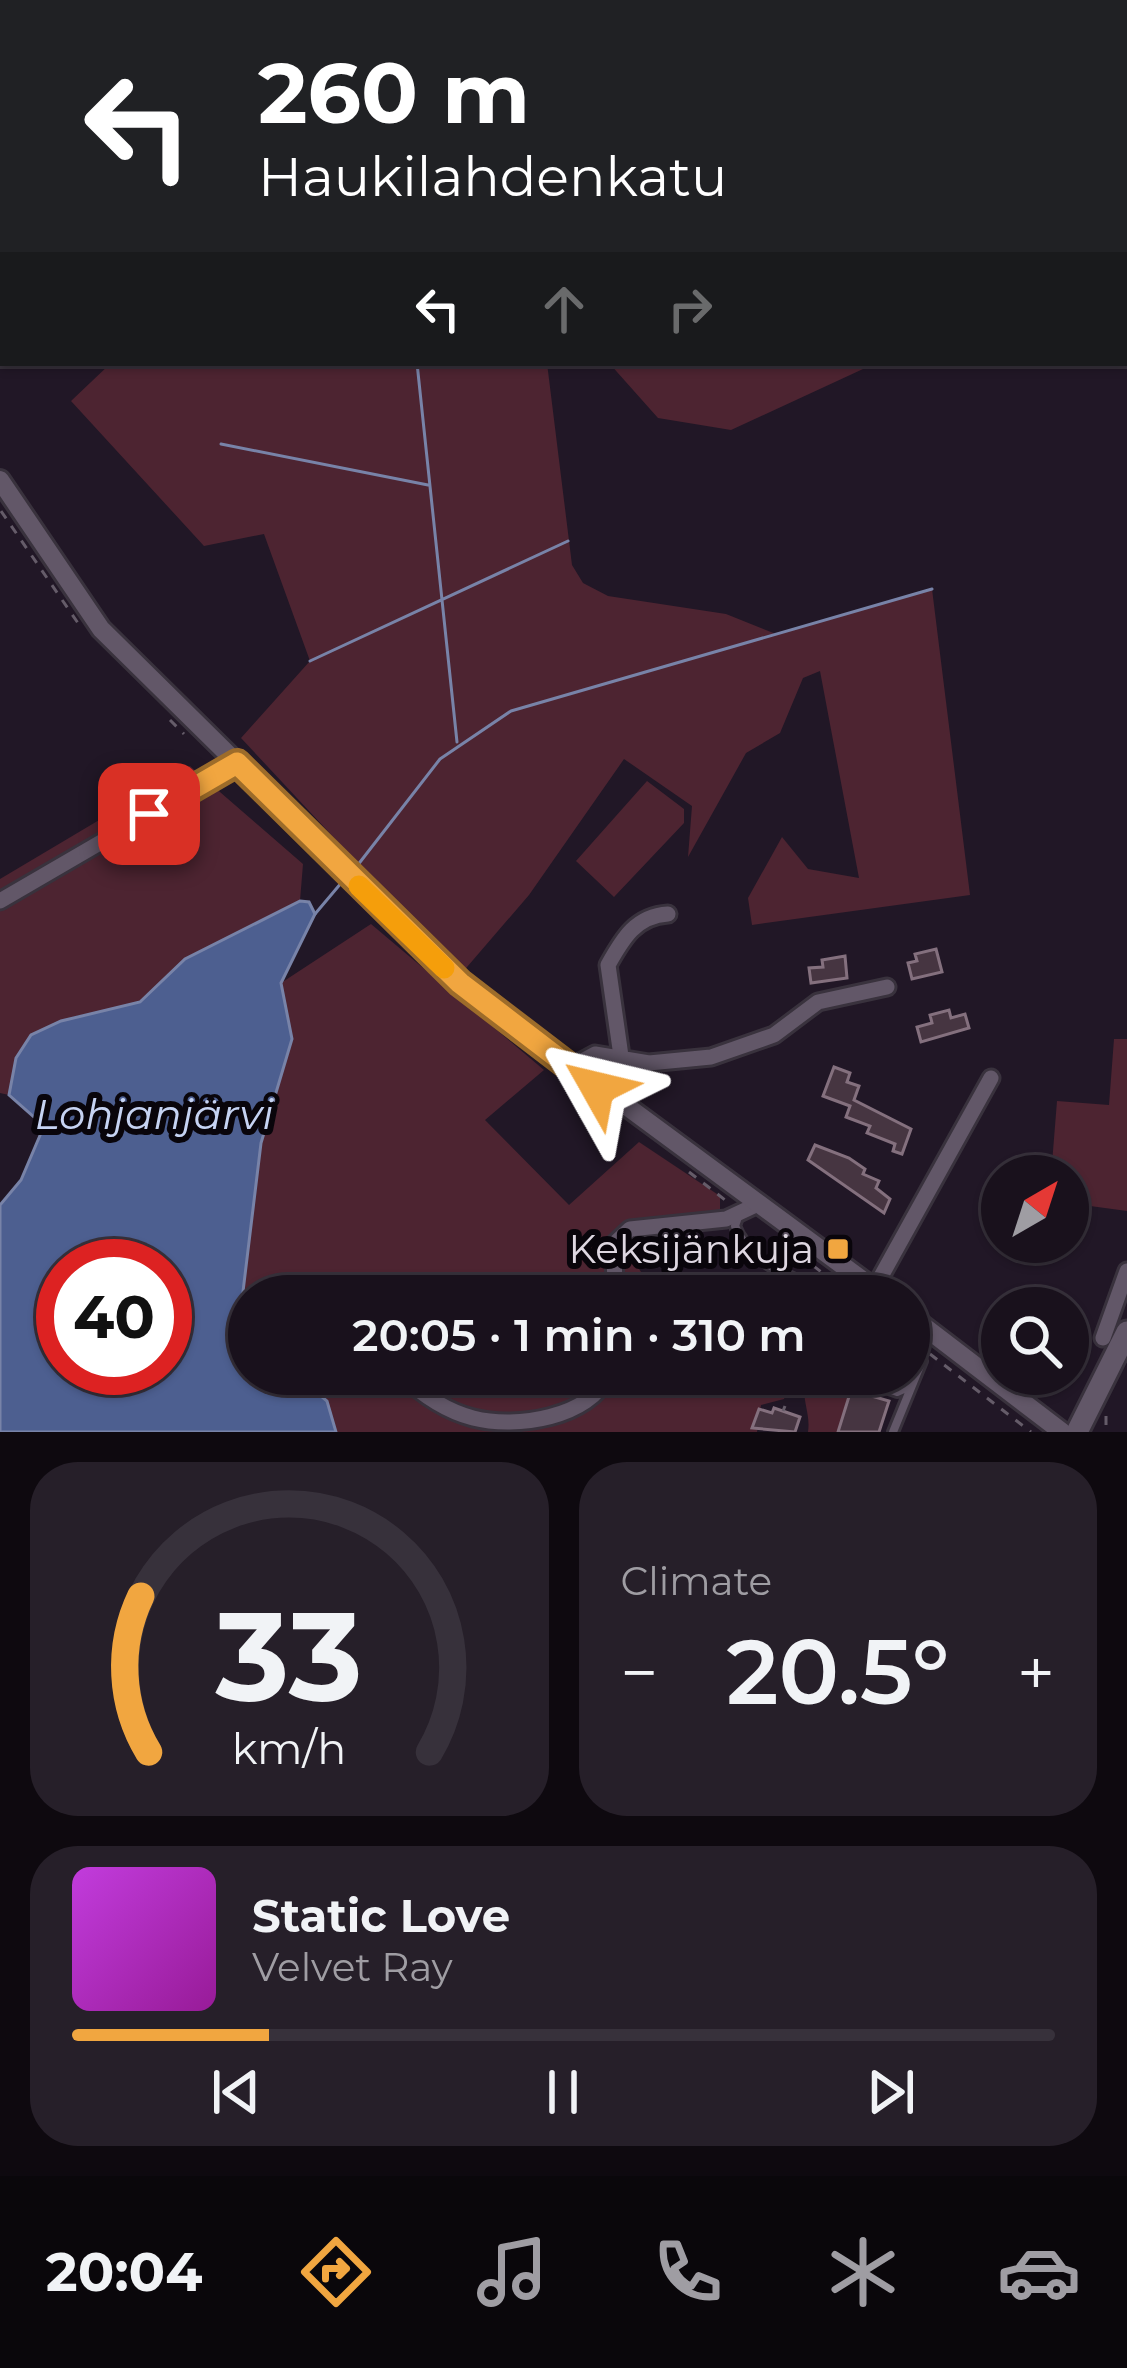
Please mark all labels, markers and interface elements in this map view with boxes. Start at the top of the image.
text: 260 m [258,42,530,144]
icon: left [60,48,216,204]
text: Haukilahdenkatu [258,144,727,210]
icon: left [405,276,471,342]
icon: ahead [531,276,597,342]
icon: right [657,276,723,342]
pin [98,763,200,865]
icon: arrive [116,781,182,847]
position arrow [534,1025,660,1151]
water label: Lohjanjärvi [34,1088,274,1140]
north arrow [981,1155,1089,1263]
map controls [981,1155,1089,1395]
place label: Keksijänkuja [569,1225,814,1273]
marker: Keksijänkuja [825,1236,851,1262]
speed limit sign: 40 [36,1239,192,1395]
button: search [981,1287,1089,1395]
text: 20:05 · 1 min · 310 m [352,1307,806,1362]
text: Climate [621,1557,772,1605]
text: 33 [215,1580,363,1732]
text: 20.5° [726,1617,949,1727]
text: − [621,1632,658,1713]
text: + [1017,1632,1055,1713]
text: km/h [232,1722,346,1775]
text: Static Love [252,1888,510,1943]
text: Velvet Ray [252,1943,453,1991]
icon: previous [203,2059,269,2125]
icon: pause [530,2059,596,2125]
icon: next [858,2059,924,2125]
icon: directions [294,2230,378,2314]
icon: music [470,2230,554,2314]
icon: phone [646,2230,730,2314]
icon: climate [821,2230,905,2314]
icon: car [997,2230,1081,2314]
text: 20:04 [46,2239,202,2305]

